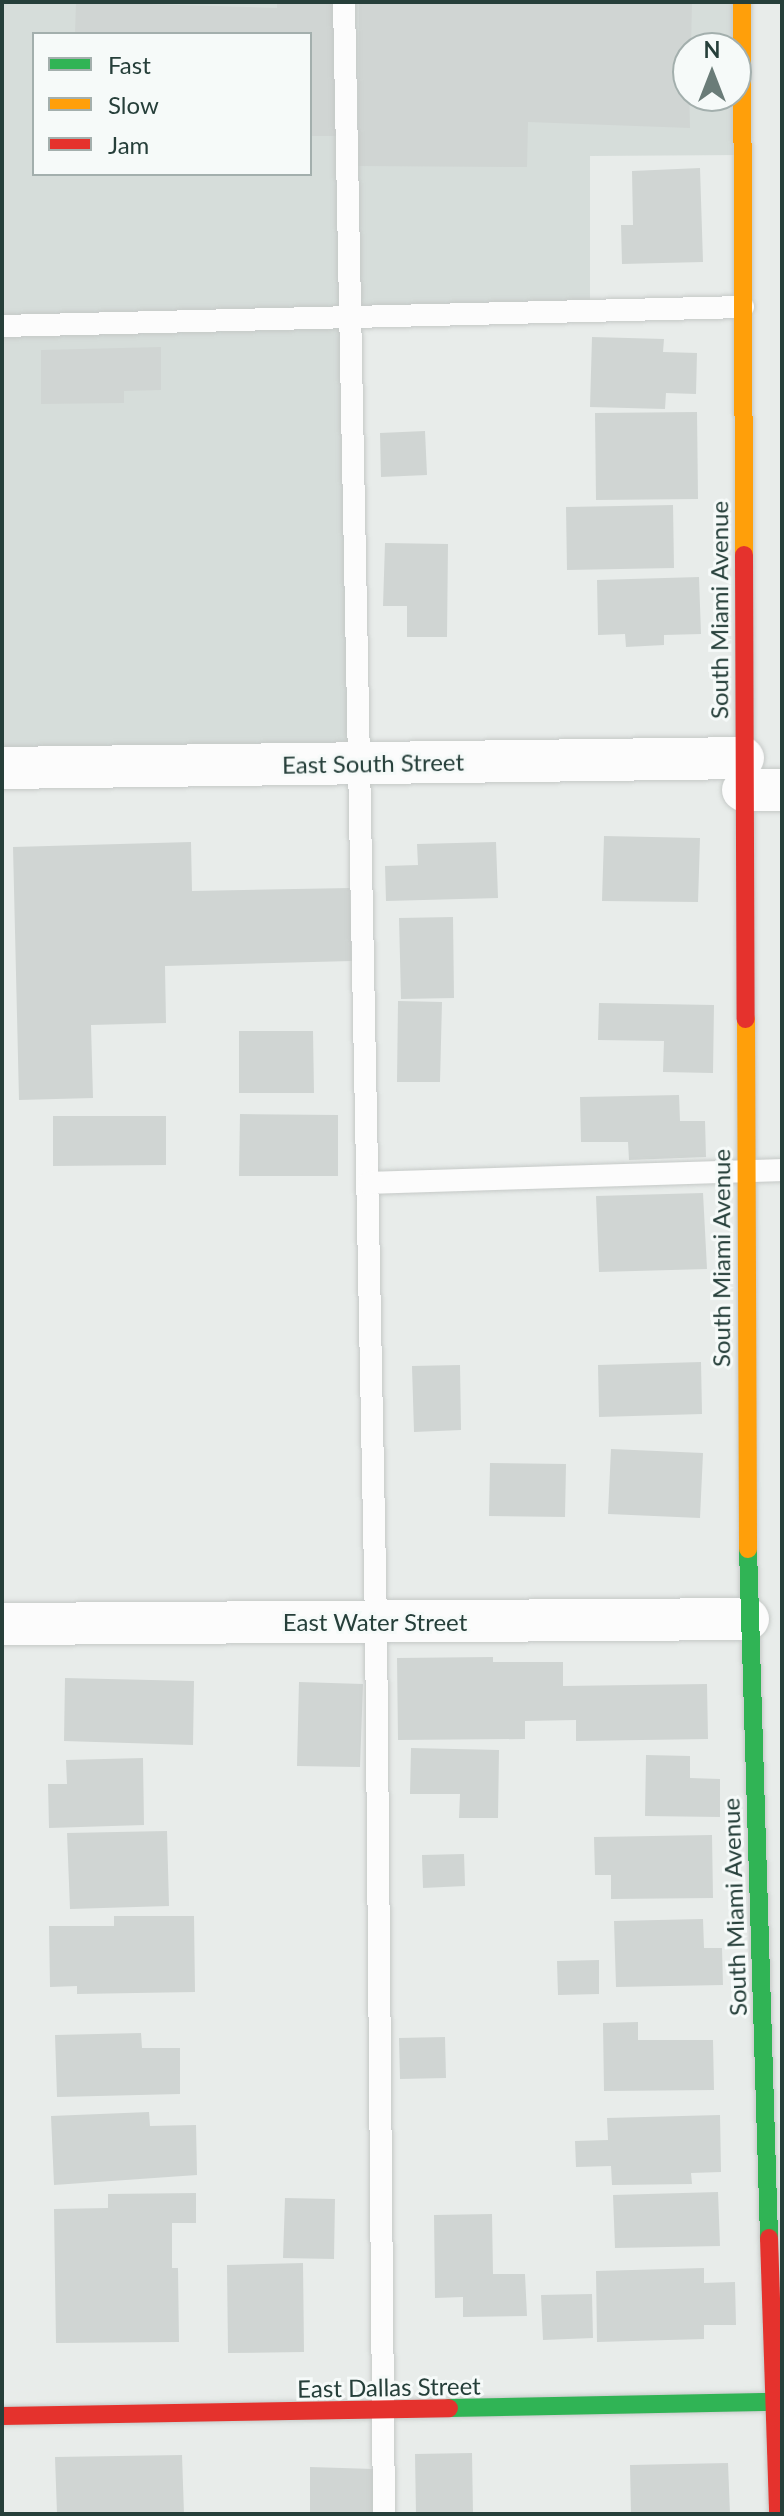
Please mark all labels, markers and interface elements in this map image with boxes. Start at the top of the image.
legend [32,32,312,176]
north arrow [672,32,752,112]
text: N [704,36,720,63]
text: Fast [108,50,151,79]
text: Slow [108,90,159,119]
text: Jam [108,130,149,159]
street label: South Miami Avenue [705,501,733,719]
street label: East South Street [282,747,464,779]
street label: South Miami Avenue [707,1149,735,1367]
street label: East Water Street [282,1608,468,1636]
street label: South Miami Avenue [716,1797,752,2017]
street label: East Dallas Street [297,2371,481,2403]

